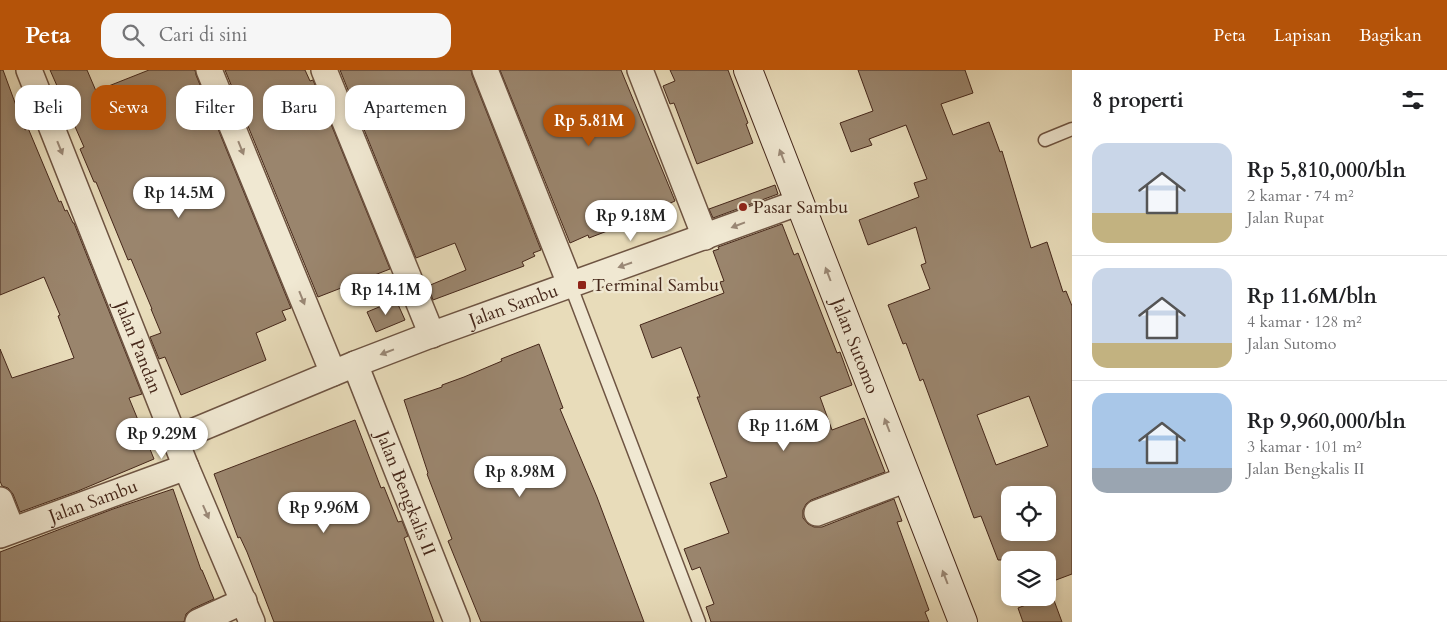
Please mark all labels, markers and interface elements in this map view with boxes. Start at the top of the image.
search box [101,13,451,58]
text: Peta [25,19,71,52]
icon: search [119,21,147,49]
text: Cari di sini [159,22,247,48]
text: Peta [1214,23,1246,48]
text: Lapisan [1274,23,1331,48]
text: Bagikan [1359,23,1422,48]
chip: Beli [15,85,81,130]
chip: Sewa [91,85,166,130]
chip: Filter [176,85,253,130]
chip: Baru [263,85,335,130]
chip: Apartemen [345,85,465,130]
text: 8 properti [1092,86,1184,115]
icon: filters [1399,86,1427,114]
pin: Rp 5.81M [537,104,641,147]
text: Rp 5.81M [554,110,624,132]
one-way arrow [238,140,245,155]
one-way arrow [56,141,64,156]
one-way arrow [778,148,786,163]
text: Rp 5,810,000/bln [1247,156,1406,185]
icon: home [1132,163,1192,223]
pin: Rp 14.5M [127,176,231,219]
text: Rp 14.5M [144,182,214,204]
text: 2 kamar · 74 m² [1247,185,1353,207]
place label: Pasar Sambu [753,195,848,220]
pin: Rp 9.18M [579,200,683,242]
marker: Pasar Sambu [737,201,749,213]
text: Rp 9.18M [596,205,666,227]
text: Jalan Rupat [1247,207,1324,229]
one-way arrow [730,221,745,229]
one-way arrow [618,262,633,269]
one-way arrow [824,266,831,281]
place label: Terminal Sambu [592,273,719,298]
pin: Rp 14.1M [334,274,438,316]
street label: Jalan Sambu [463,278,562,334]
text: Rp 14.1M [351,279,421,301]
marker: Terminal Sambu [576,279,588,291]
text: Rp 11.6M/bln [1247,282,1377,311]
icon: home [1132,288,1192,348]
one-way arrow [299,291,307,305]
street label: Jalan Sutomo [824,292,885,398]
street label: Jalan Pandan [107,295,168,398]
text: 4 kamar · 128 m² [1247,311,1362,333]
text: Jalan Sutomo [1247,333,1336,355]
one-way arrow [379,349,394,356]
text: Rp 9,960,000/bln [1247,407,1406,436]
pin: Rp 11.6M [732,410,836,452]
icon: home [1132,413,1192,473]
text: Rp 11.6M [749,415,819,437]
pin: Rp 9.29M [110,418,214,460]
one-way arrow [882,418,890,432]
text: Rp 9.29M [127,423,197,445]
street label: Jalan Bengkalis II [369,425,442,560]
text: 3 kamar · 101 m² [1247,436,1362,458]
pin: Rp 8.98M [468,456,572,498]
text: Jalan Bengkalis II [1247,458,1365,480]
text: Rp 8.98M [485,461,555,483]
street label: Jalan Sambu [42,474,141,530]
map controls [1001,486,1056,606]
button: locate [1001,486,1056,541]
pin: Rp 9.96M [272,492,376,534]
text: Rp 9.96M [289,497,359,519]
one-way arrow [202,505,210,519]
button: layers [1001,551,1056,606]
one-way arrow [941,569,949,584]

